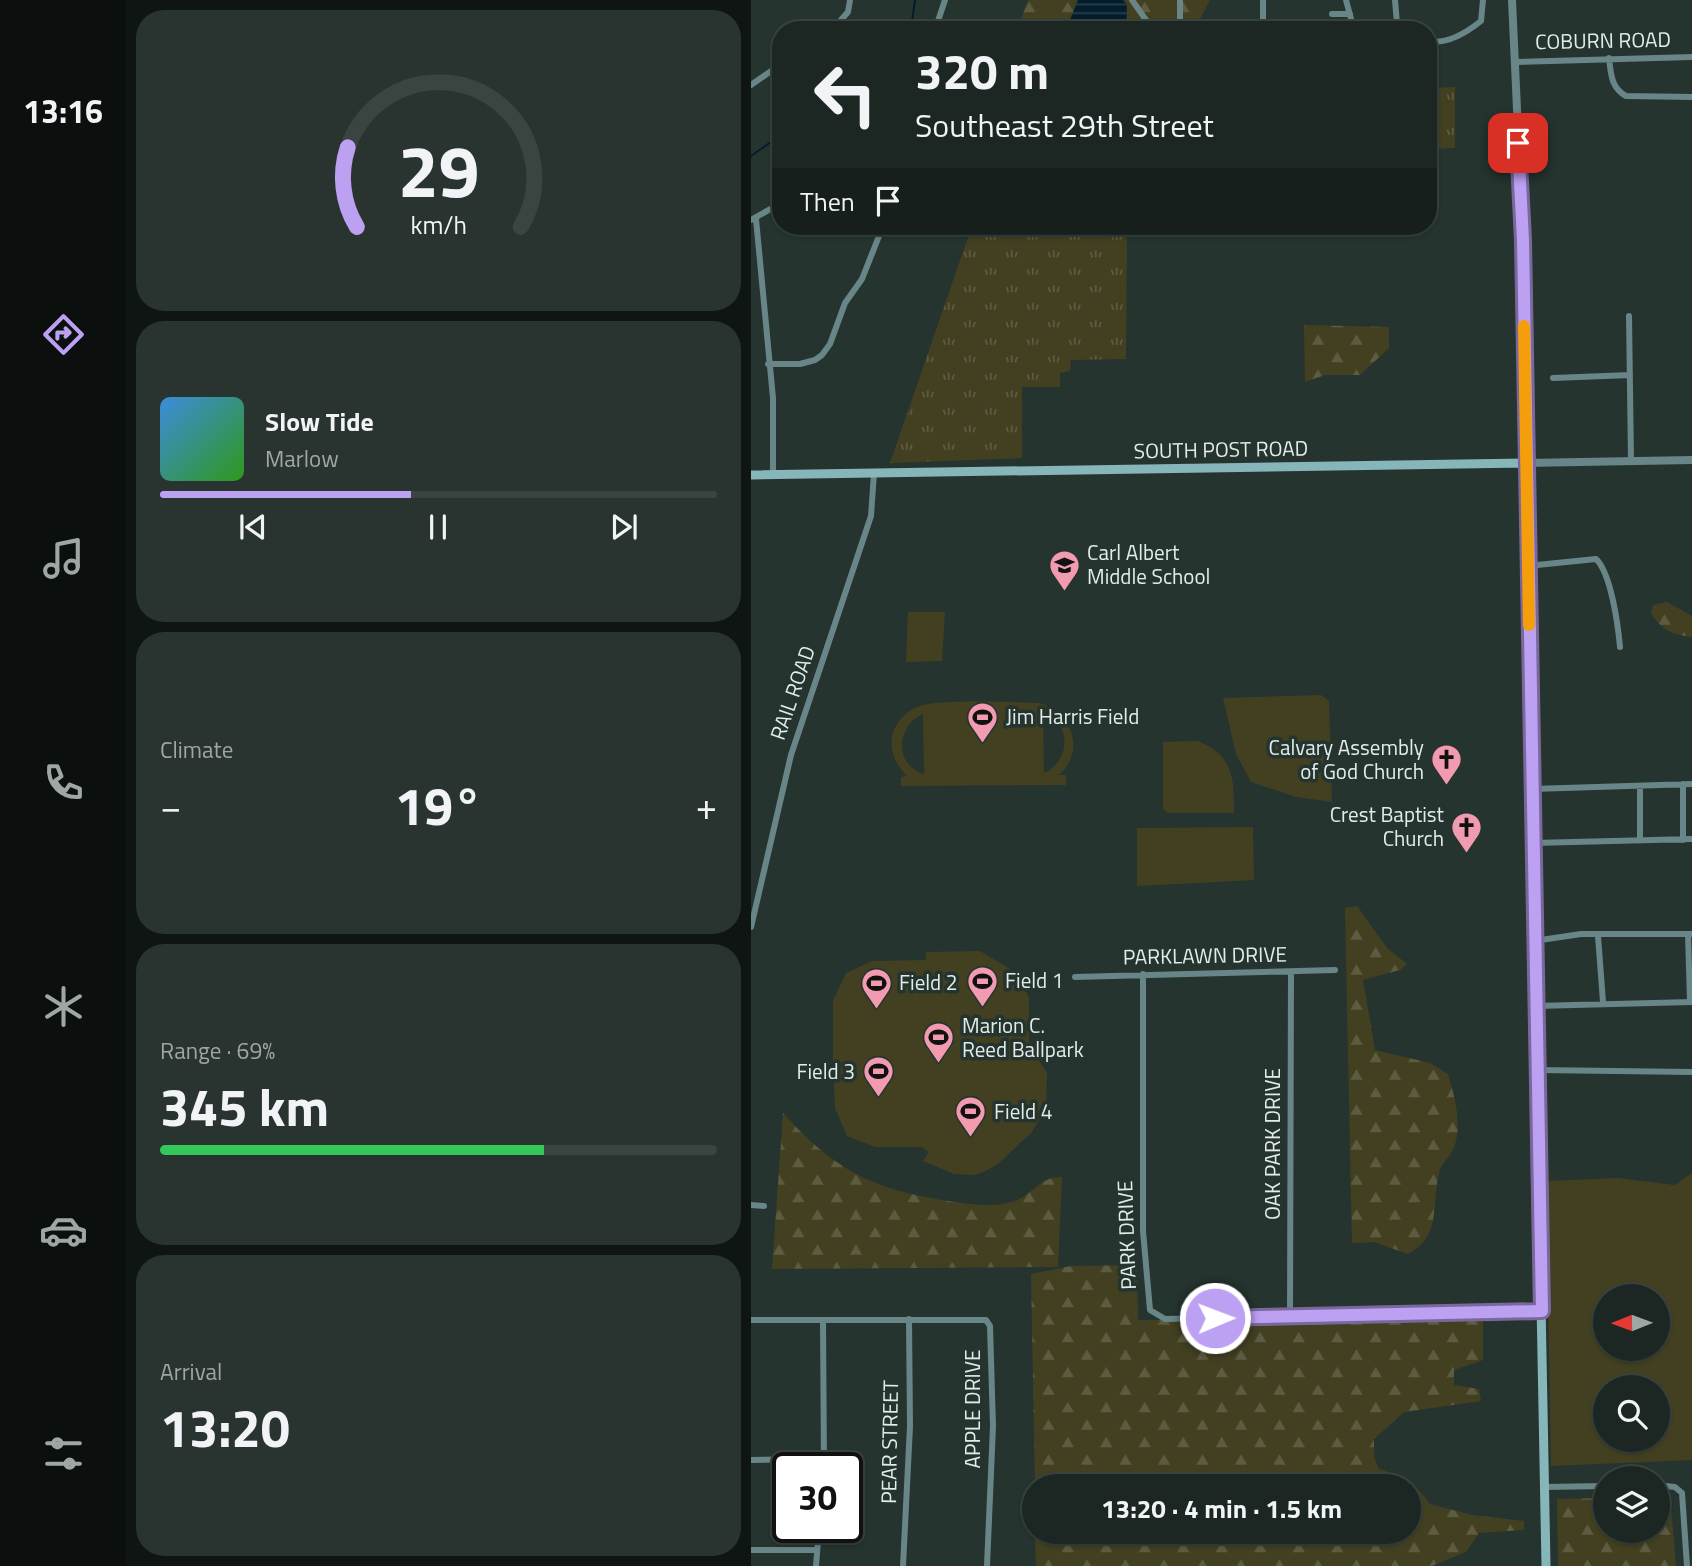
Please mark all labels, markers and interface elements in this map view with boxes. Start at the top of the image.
street label: COBURN ROAD [1535,23,1671,57]
text: 320 m [915,33,1049,108]
icon: left [800,49,891,140]
text: 13:16 [23,87,103,135]
text: Southeast 29th Street [915,101,1214,149]
pin [1488,113,1548,173]
text: 29 [398,115,479,225]
icon: arrive [1499,124,1537,162]
text: Then [800,182,855,221]
icon: arrive [869,182,907,220]
text: km/h [410,205,467,243]
icon: directions [39,310,88,359]
text: Slow Tide [265,402,374,441]
street label: SOUTH POST ROAD [1133,431,1309,467]
text: Marlow [265,441,339,476]
icon: previous [234,508,272,546]
icon: pause [419,508,457,546]
icon: next [605,508,643,546]
icon: music [39,534,88,583]
place label: Carl Albert Middle School [1087,536,1210,592]
school or university icon: Carl Albert Middle School [1047,548,1081,592]
street label: RAIL ROAD [761,641,823,744]
sports icon: Jim Harris Field [966,700,1000,744]
place label: Jim Harris Field [1006,700,1139,732]
place label: Calvary Assembly of God Church [1268,731,1424,787]
text: Climate [160,732,233,767]
church icon: Calvary Assembly of God Church [1430,743,1464,787]
icon: phone [39,758,88,807]
text: 19° [395,766,482,845]
text: − [160,777,181,835]
text: + [696,777,717,835]
place label: Crest Baptist Church [1330,798,1445,854]
church icon: Crest Baptist Church [1450,810,1484,854]
street label: PARKLAWN DRIVE [1123,938,1287,972]
sports icon: Field 1 [965,964,999,1008]
place label: Field 1 [1005,964,1064,996]
sports icon: Field 2 [859,966,893,1010]
place label: Field 2 [899,966,958,998]
icon: climate [39,982,88,1031]
place label: Marion C. Reed Ballpark [962,1009,1084,1065]
sports icon: Marion C. Reed Ballpark [922,1021,956,1065]
text: Range · 69% [160,1033,275,1068]
place label: Field 3 [796,1055,855,1087]
sports icon: Field 3 [861,1055,895,1099]
text: 345 km [160,1067,329,1146]
street label: OAK PARK DRIVE [1256,1068,1288,1220]
sports icon: Field 4 [954,1095,988,1139]
place label: Field 4 [994,1095,1053,1127]
street label: PARK DRIVE [1108,1180,1144,1290]
icon: car [39,1206,88,1255]
position arrow [1178,1281,1252,1355]
north arrow [1593,1284,1670,1362]
map controls [1593,1284,1670,1543]
street label: APPLE DRIVE [956,1349,988,1469]
text: Arrival [160,1354,222,1389]
button: search [1593,1375,1670,1452]
street label: PEAR STREET [872,1380,906,1504]
text: 13:20 [160,1388,290,1467]
icon: filters [39,1429,88,1478]
speed limit sign: 30 [772,1452,863,1543]
button: layers [1593,1466,1670,1543]
text: 13:20 · 4 min · 1.5 km [1101,1489,1342,1528]

